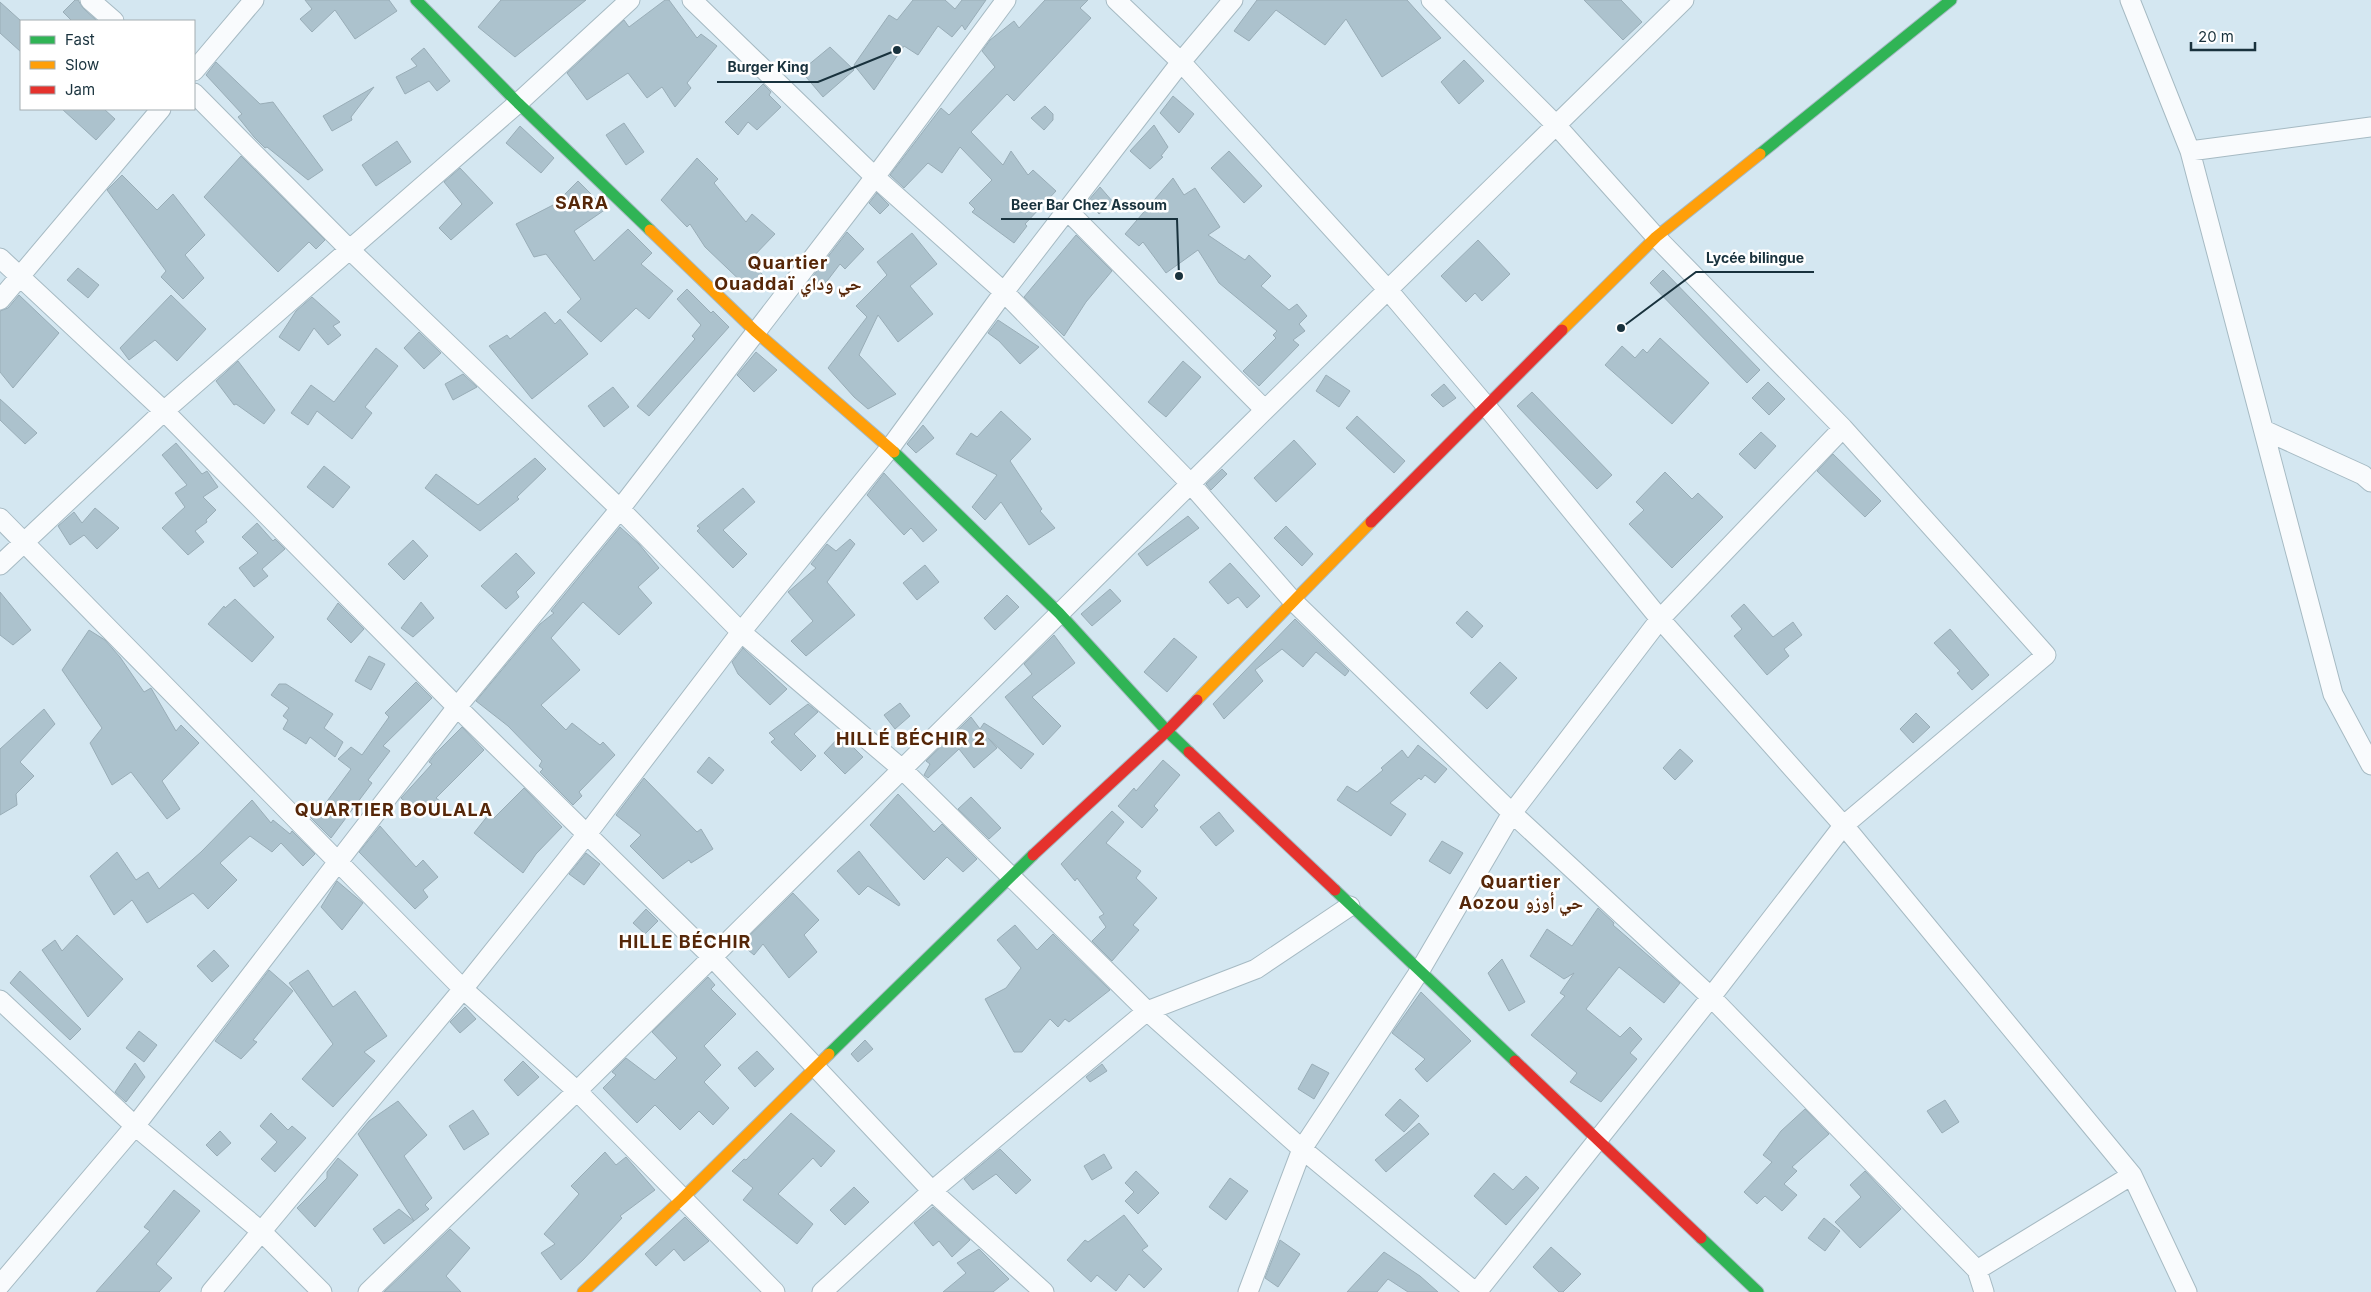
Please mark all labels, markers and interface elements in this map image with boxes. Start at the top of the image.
legend [20,20,195,110]
scale bar [2191,20,2255,52]
text: 20 m [2198,27,2234,46]
text: Fast [65,30,95,49]
callout: Burger King [717,53,818,82]
text: Slow [65,55,99,74]
text: Burger King [727,58,809,75]
text: Jam [65,80,95,99]
callout: Beer Bar Chez Assoum [1001,190,1177,219]
district label: SARA [555,192,609,213]
text: Beer Bar Chez Assoum [1011,196,1167,213]
callout: Lycée bilingue [1696,243,1814,272]
text: Lycée bilingue [1706,249,1804,266]
district label: Quartier Ouaddaï حي وداي [714,252,862,298]
district label: HILLÉ BÉCHIR 2 [836,728,986,749]
district label: QUARTIER BOULALA [295,799,493,820]
district label: Quartier Aozou حي أوزو [1459,871,1583,917]
district label: HILLE BÉCHIR [619,931,751,952]

